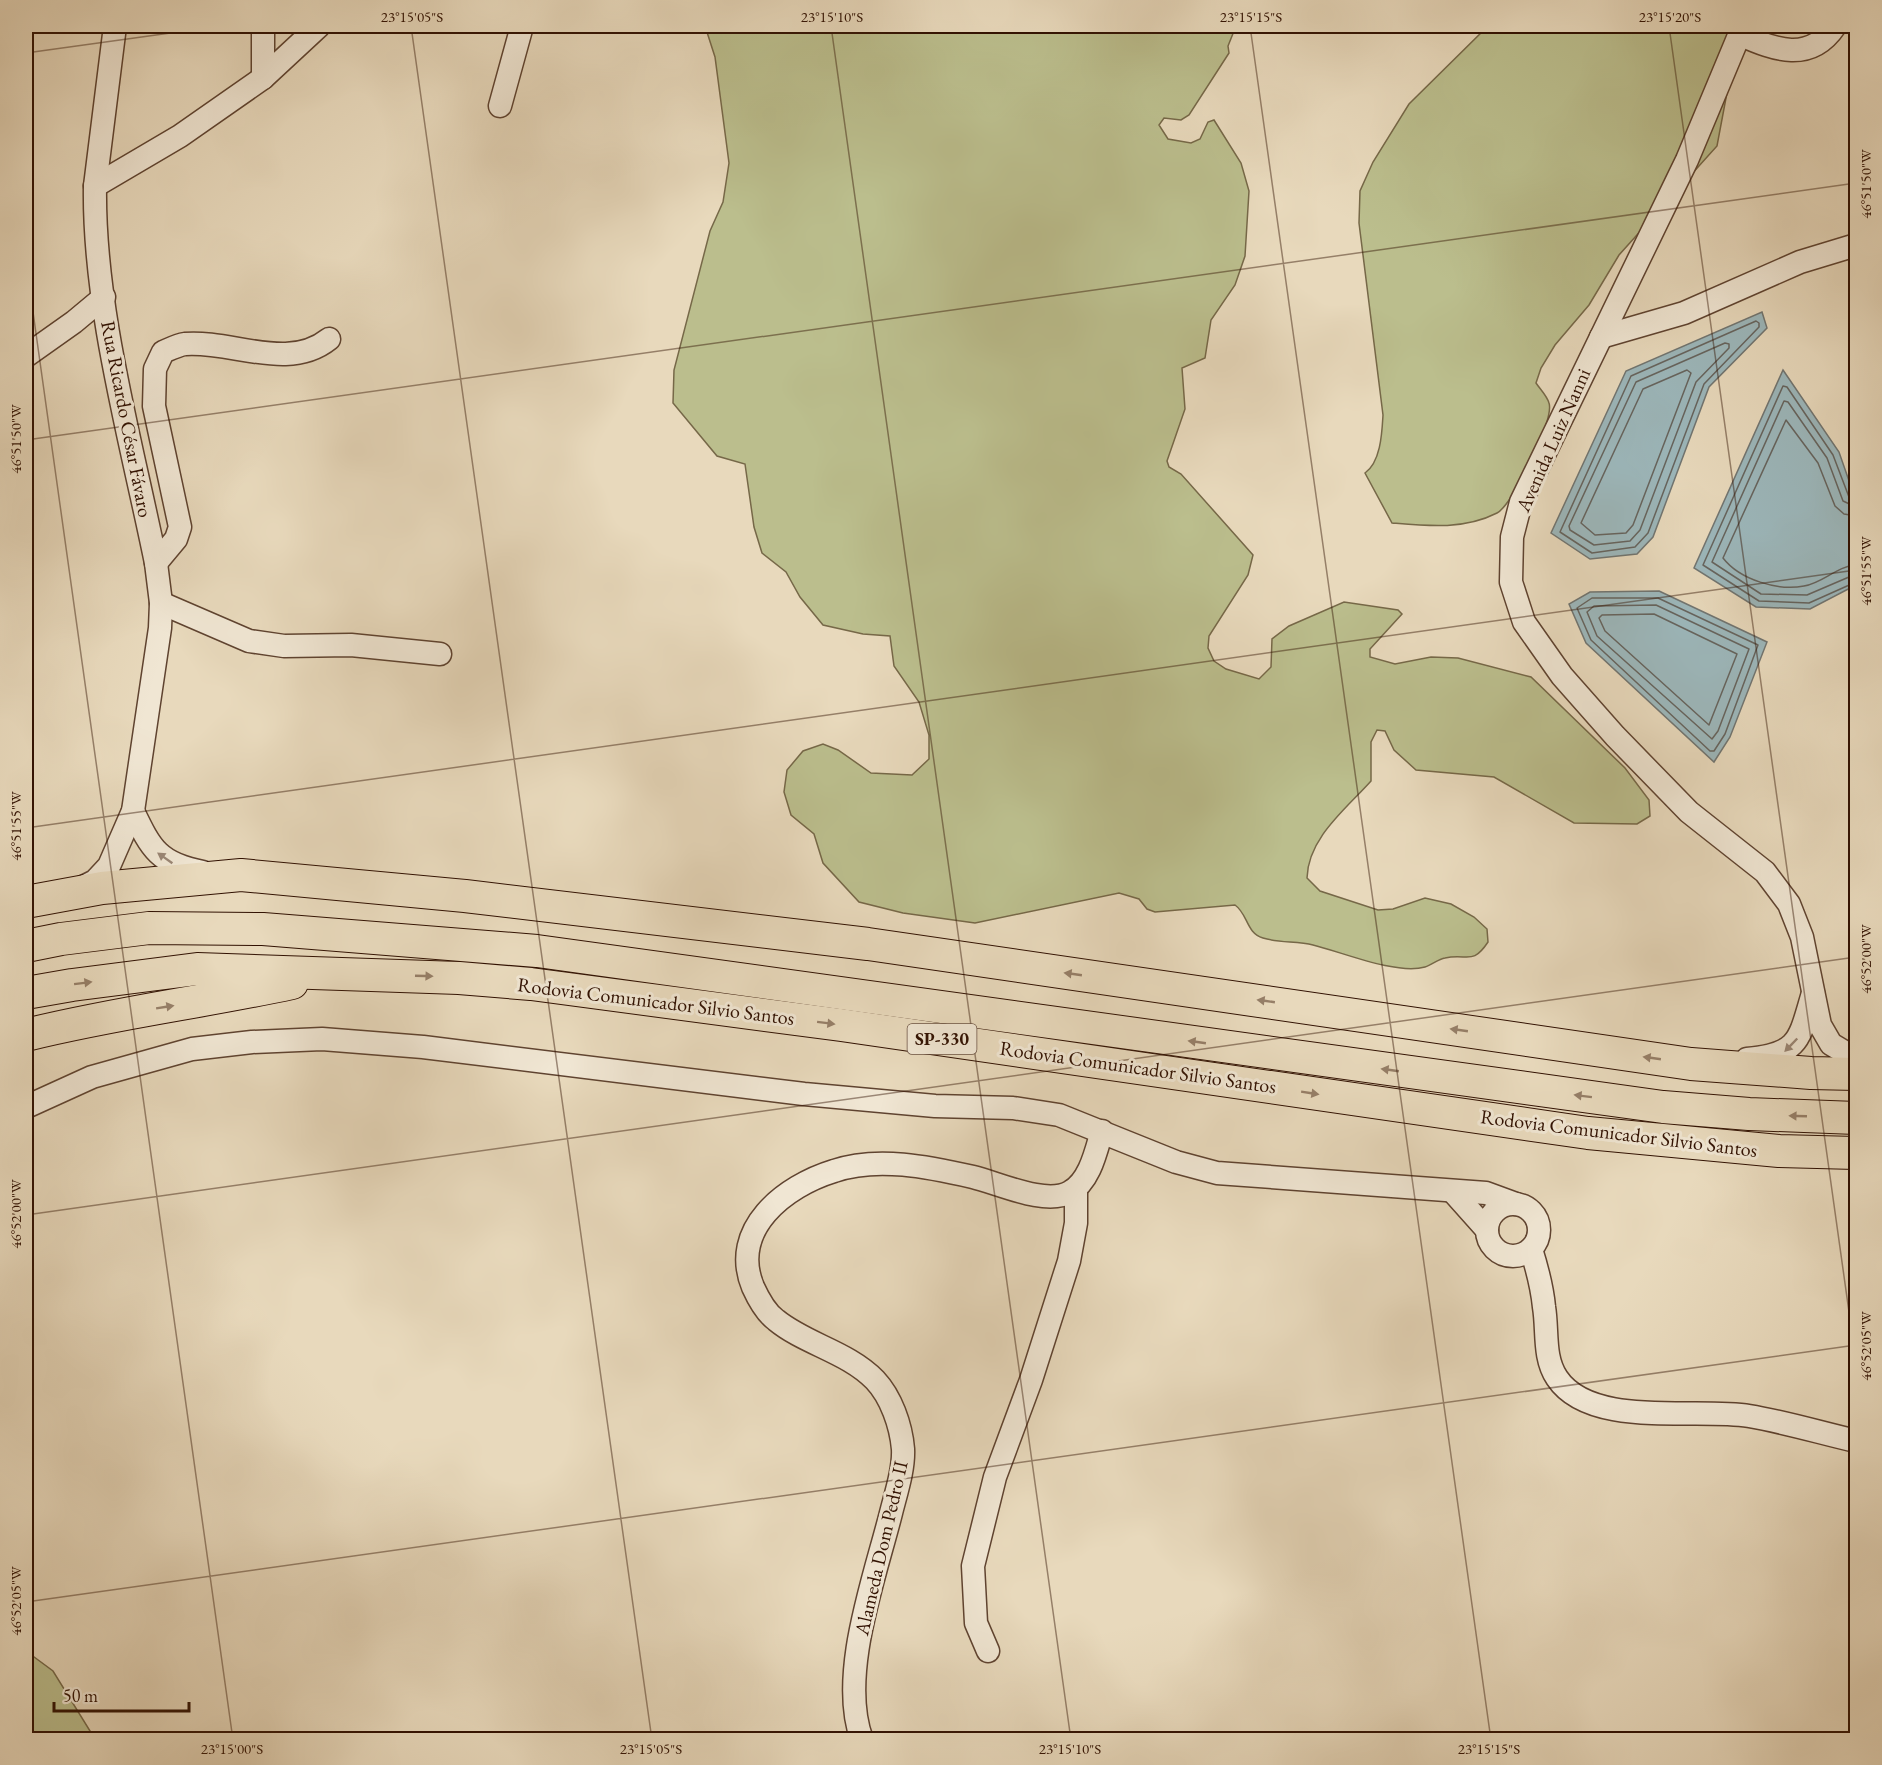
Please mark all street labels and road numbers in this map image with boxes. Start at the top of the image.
street label: Rua Ricardo César Fávaro [95,318,159,520]
street label: Avenida Luiz Nanni [1509,364,1596,517]
street label: Rodovia Comunicador Silvio Santos [516,971,796,1031]
road number: SP-330 [908,1024,976,1054]
street label: Rodovia Comunicador Silvio Santos [998,1035,1278,1099]
street label: Rodovia Comunicador Silvio Santos [1479,1103,1759,1163]
street label: Alameda Dom Pedro II [848,1458,914,1639]

